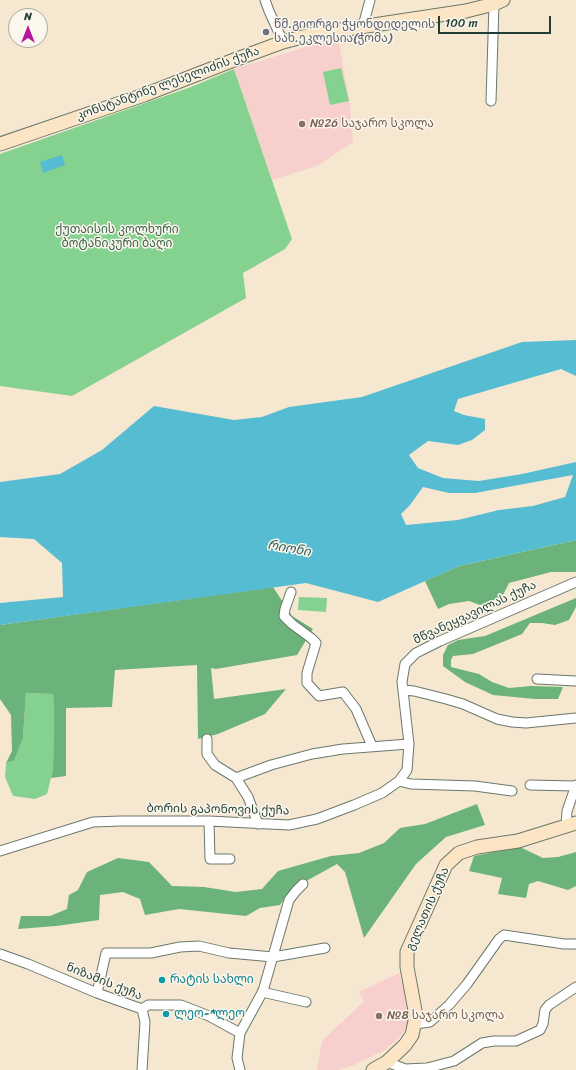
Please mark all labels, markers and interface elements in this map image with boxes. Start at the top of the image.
text: N [24,7,32,26]
north arrow [8,8,48,48]
scale bar [440,8,553,34]
text: 100 m [445,12,478,34]
place label: წმ.გიორგი ჭყონდიდელის სახ.ეკლესია(ჭომა) [274,18,435,46]
marker: წმ.გიორგი ჭყონდიდელის სახ.ეკლესია(ჭომა) [261,27,271,37]
street label: კონსტანტინე ლესელიძის ქუჩა [74,44,262,124]
place label: №26 საჯარო სკოლა [310,117,434,131]
marker: №26 საჯარო სკოლა [297,119,307,129]
park label: ქუთაისის კოლხური ბოტანიკური ბაღი [55,223,179,251]
water label: რიონი [266,538,312,560]
street label: მწვანეყვავილას ქუჩა [411,578,539,648]
street label: ბორის გაპონოვის ქუჩა [146,802,290,818]
street label: გელათის ქუჩა [403,865,453,953]
street label: ნიზამის ქუჩა [64,960,144,1004]
place label: რატის სახლი [170,973,254,987]
marker: რატის სახლი [157,975,167,985]
place label: ლეო-*ლეო [174,1007,245,1021]
marker: ლეო-*ლეო [161,1009,171,1019]
place label: №8 საჯარო სკოლა [387,1009,504,1023]
marker: №8 საჯარო სკოლა [374,1011,384,1021]

